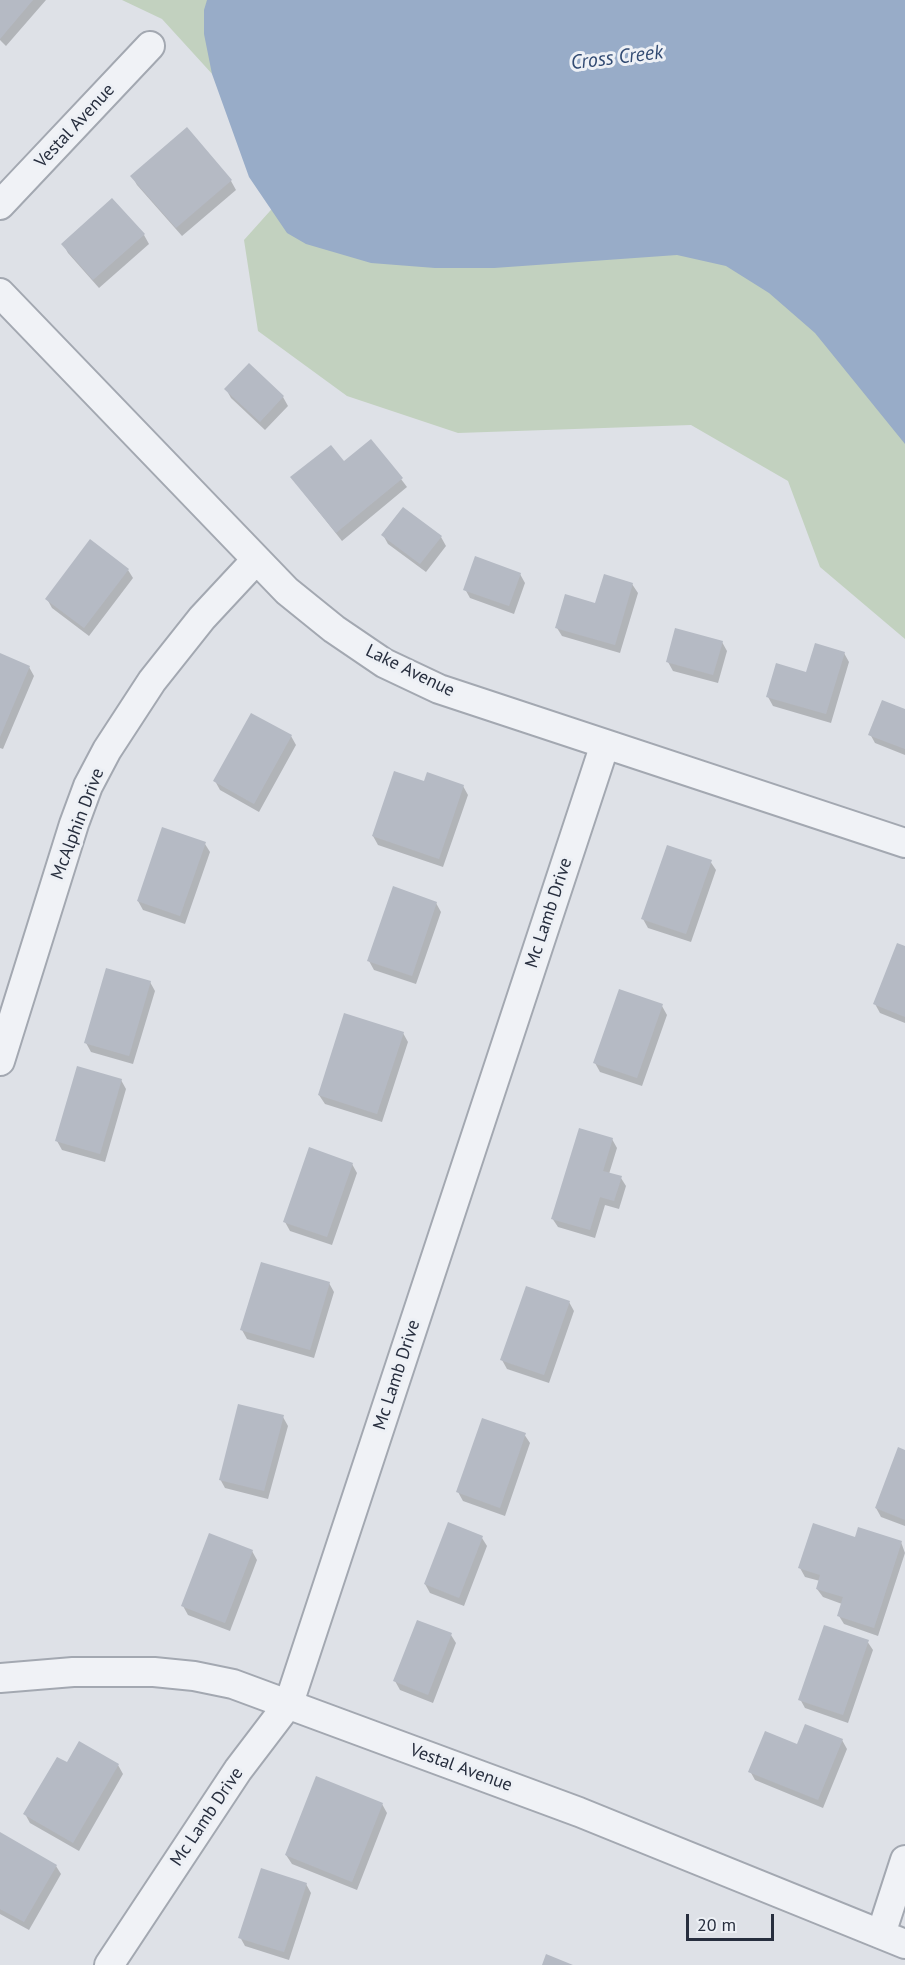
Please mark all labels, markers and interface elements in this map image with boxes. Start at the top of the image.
water label: Cross Creek [570,40,664,76]
street label: Vestal Avenue [31,79,119,173]
street label: Lake Avenue [362,640,458,702]
street label: McAlphin Drive [47,765,109,883]
street label: Mc Lamb Drive [521,855,577,971]
street label: Mc Lamb Drive [369,1317,425,1433]
street label: Vestal Avenue [407,1740,515,1796]
street label: Mc Lamb Drive [166,1763,248,1871]
scale bar [689,1902,778,1940]
text: 20 m [697,1913,736,1936]

